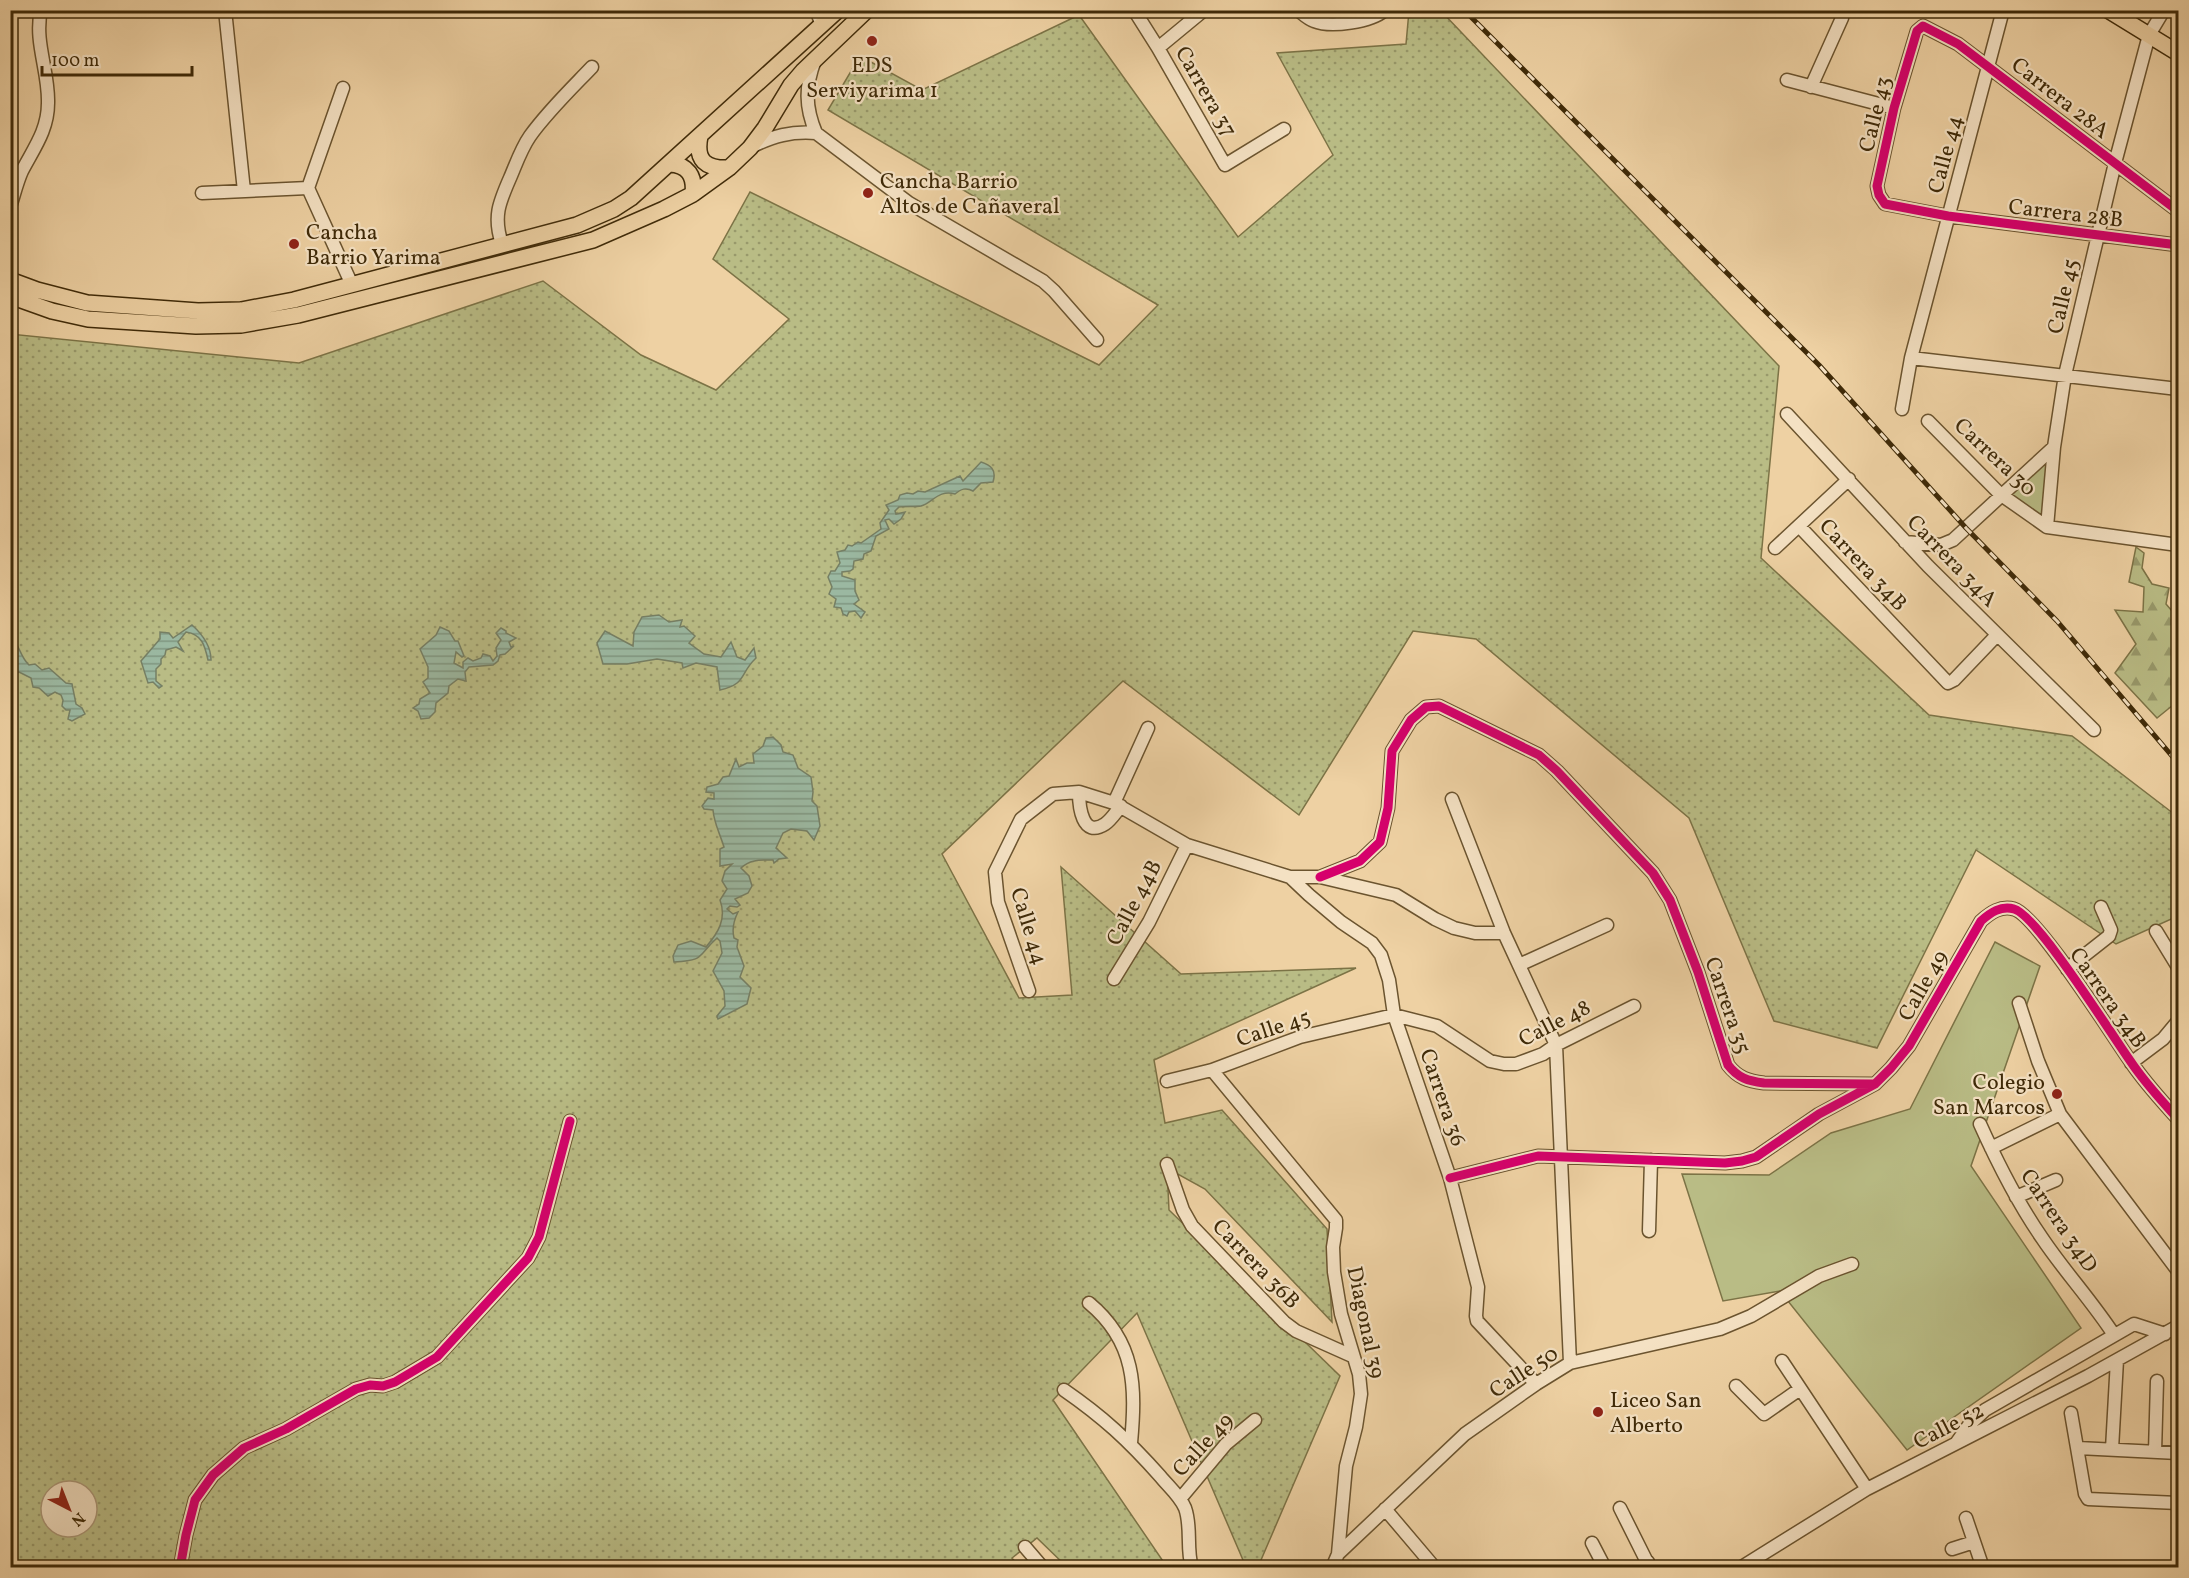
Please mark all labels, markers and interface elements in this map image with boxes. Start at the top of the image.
marker: EDS Serviyarima 1 [865,34,879,48]
scale bar [42,39,192,77]
street label: Carrera 37 [1166,41,1243,144]
text: 100 m [51,49,100,74]
place label: EDS Serviyarima 1 [806,51,938,107]
street label: Carrera 28A [2004,51,2115,147]
street label: Calle 43 [1852,74,1901,156]
street label: Calle 44 [1921,112,1972,197]
place label: Cancha Barrio Altos de Cañaveral [880,167,1060,223]
marker: Cancha Barrio Altos de Cañaveral [861,186,875,200]
street label: Carrera 28B [2007,192,2125,237]
place label: Cancha Barrio Yarima [306,218,441,274]
marker: Cancha Barrio Yarima [287,237,301,251]
street label: Calle 45 [2041,256,2088,337]
street label: Carrera 30 [1946,411,2042,504]
street label: Carrera 34A [1899,508,2004,615]
street label: Carrera 34B [1811,512,1913,619]
street label: Calle 44B [1100,855,1171,952]
street label: Calle 44 [1001,884,1054,969]
street label: Carrera 34B [2061,942,2153,1055]
street label: Calle 49 [1891,945,1957,1027]
street label: Carrera 35 [1696,953,1758,1058]
street label: Calle 48 [1514,993,1597,1056]
street label: Calle 45 [1233,1003,1315,1056]
street label: Carrera 36 [1411,1045,1473,1151]
place label: Colegio San Marcos [1933,1068,2045,1124]
marker: Colegio San Marcos [2050,1087,2064,1101]
street label: Carrera 34D [2012,1163,2104,1279]
street label: Carrera 36B [1204,1213,1306,1317]
street label: Diagonal 39 [1338,1264,1392,1381]
street label: Calle 50 [1484,1339,1565,1407]
place label: Liceo San Alberto [1610,1386,1702,1442]
street label: Calle 52 [1908,1396,1990,1458]
marker: Liceo San Alberto [1591,1405,1605,1419]
street label: Calle 49 [1166,1407,1241,1485]
north arrow [39,1479,99,1539]
text: N [66,1507,89,1531]

